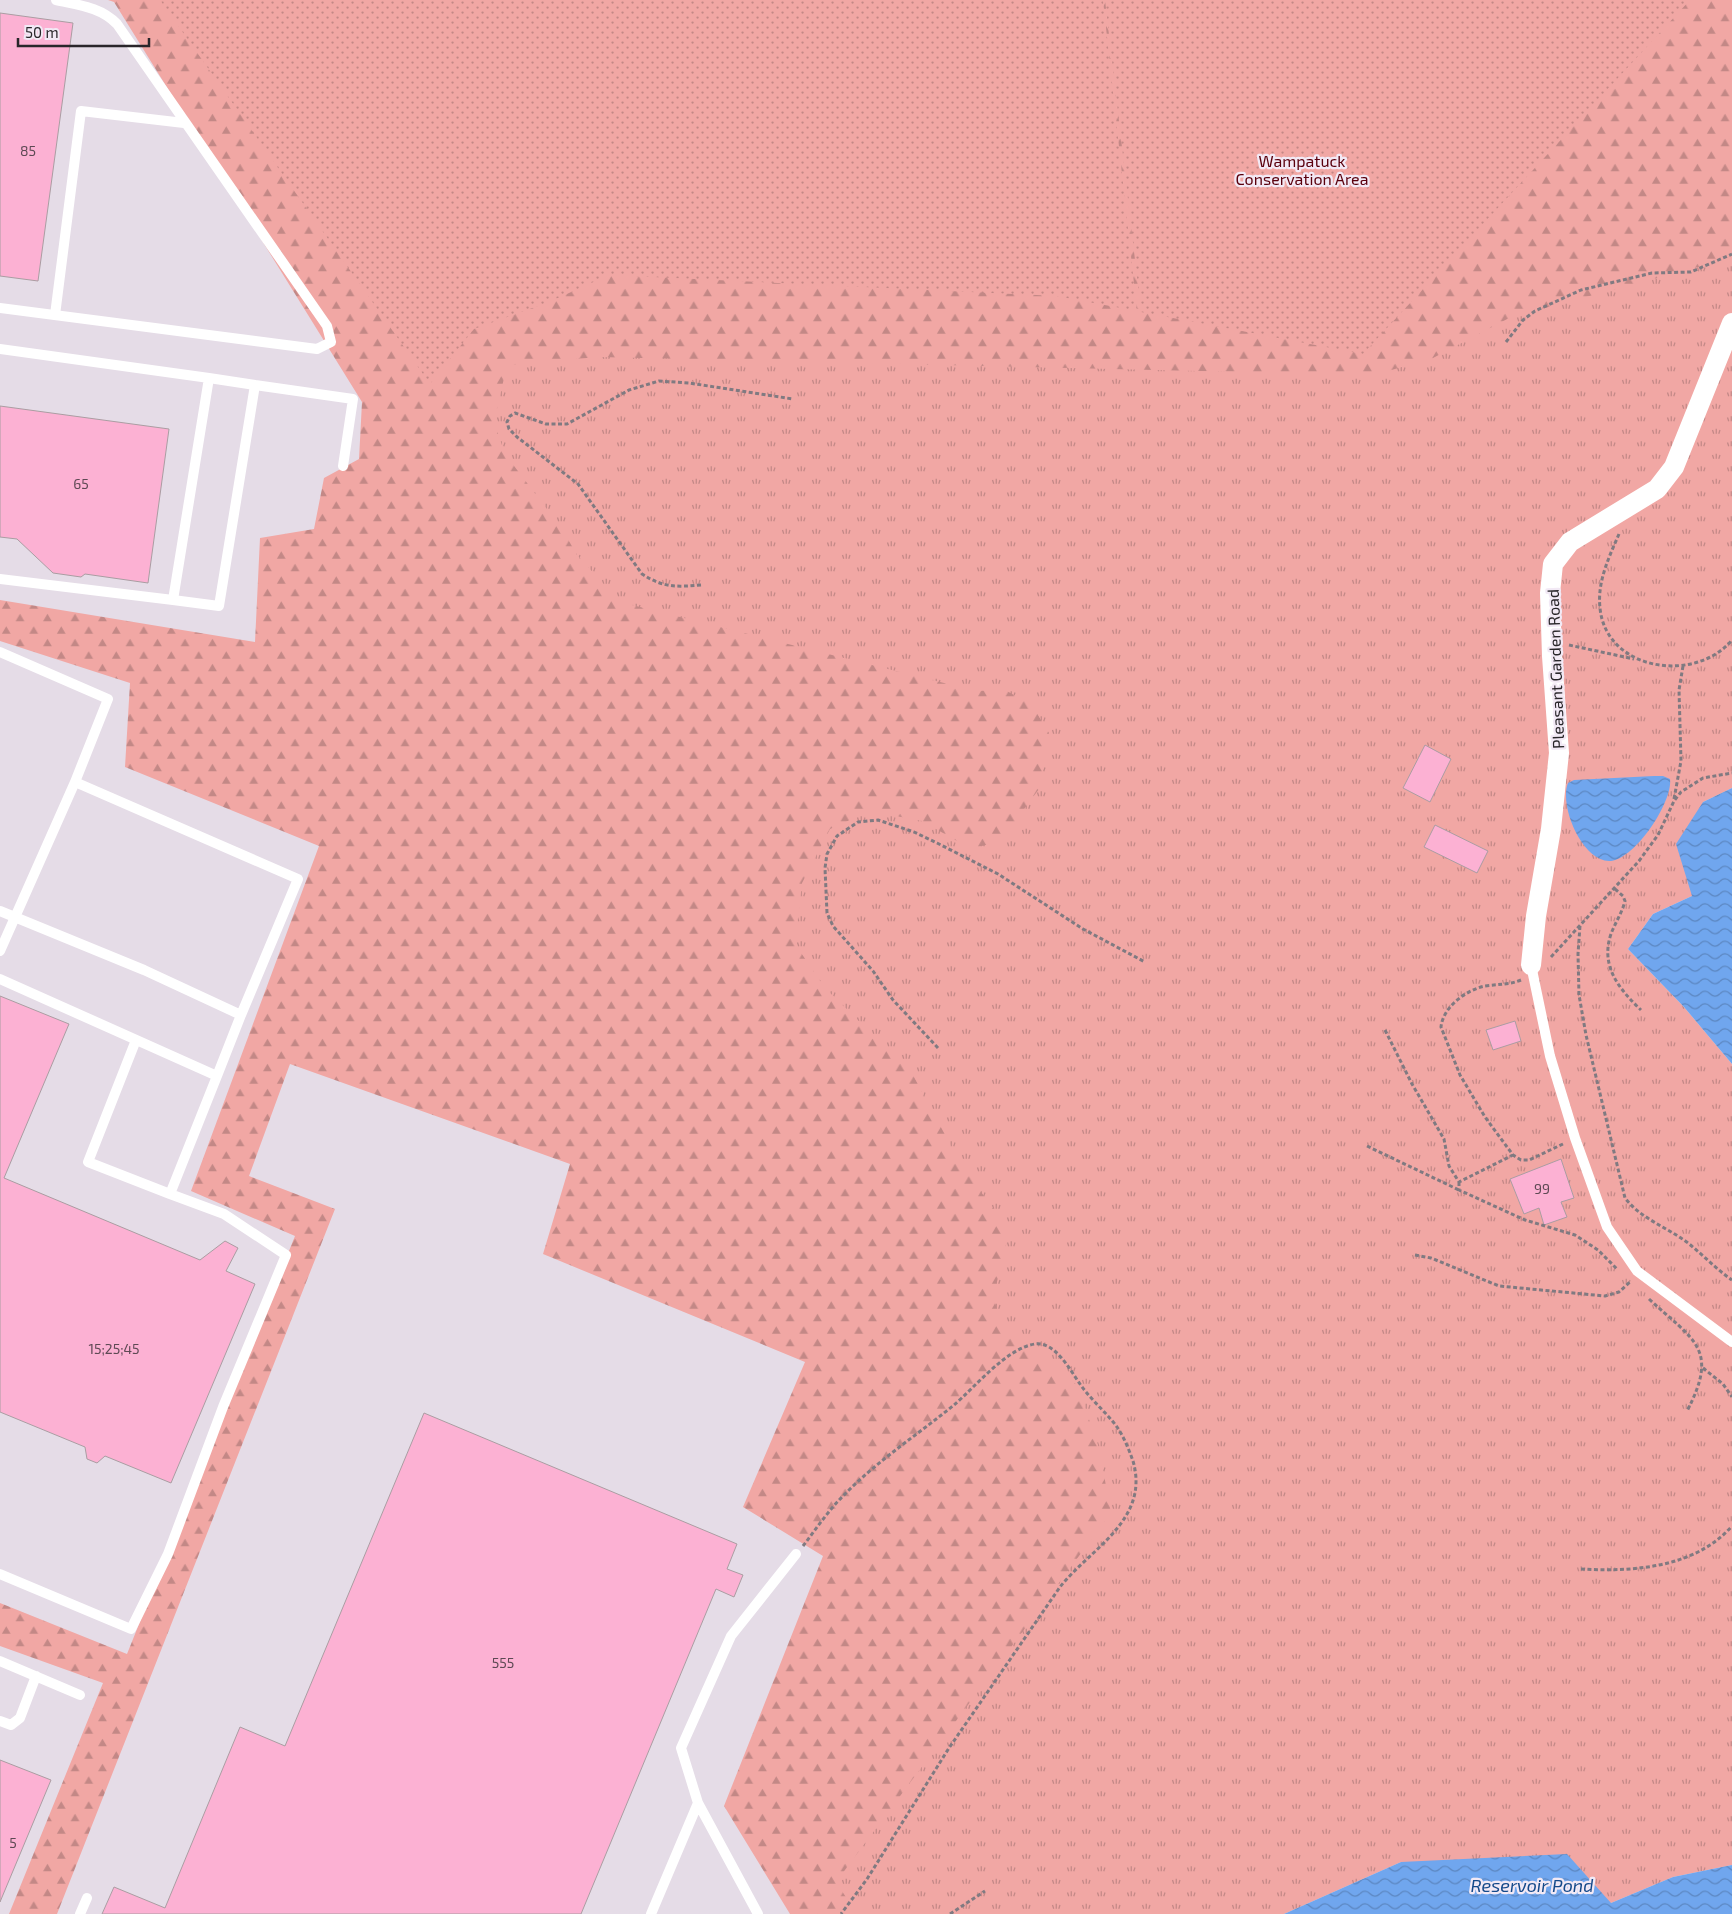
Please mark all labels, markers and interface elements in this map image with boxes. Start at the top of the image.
scale bar [18,15,149,47]
text: 50 m [25,23,59,41]
house number: 85 [20,142,36,159]
park label: Wampatuck Conservation Area [1236,151,1369,188]
house number: 65 [73,475,89,492]
street label: Pleasant Garden Road [1543,589,1567,749]
house number: 99 [1534,1180,1550,1197]
house number: 15;25;45 [88,1340,140,1357]
house number: 555 [492,1654,514,1671]
house number: 5 [9,1834,17,1851]
water label: Reservoir Pond [1470,1874,1594,1896]

